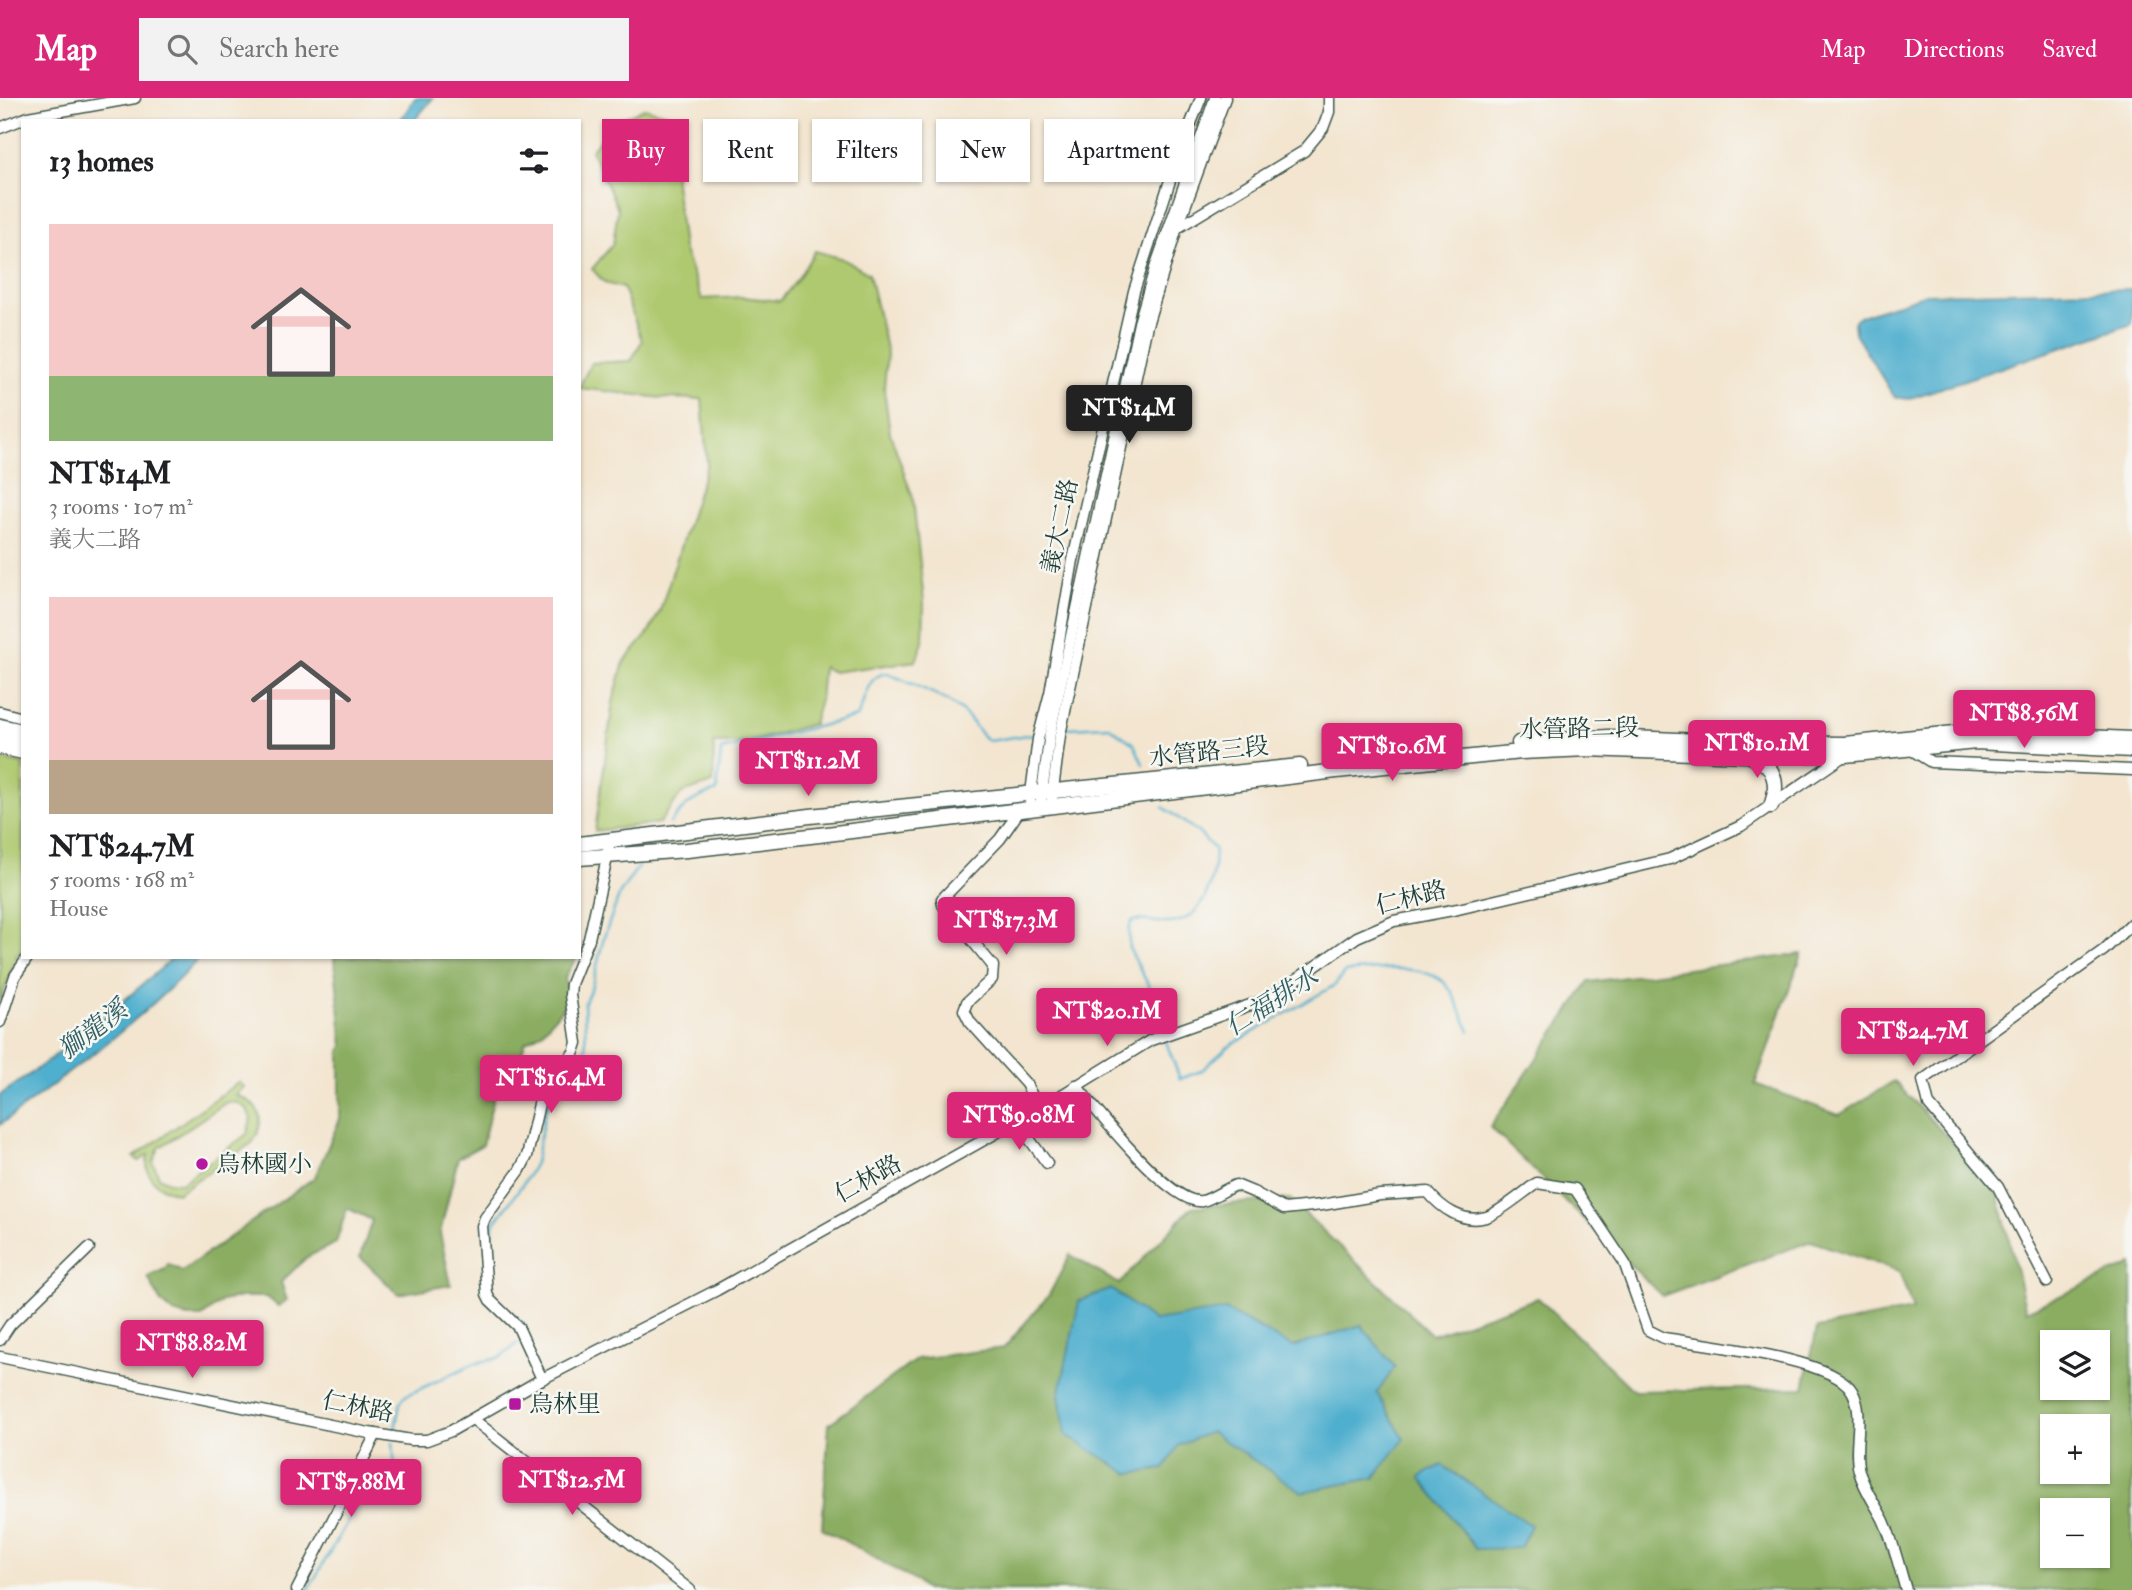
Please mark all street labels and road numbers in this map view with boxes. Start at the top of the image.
street label: 義大二路 [1035,476,1085,576]
street label: 水管路二段 [1519,712,1639,746]
street label: 水管路三段 [1148,730,1270,774]
street label: 仁林路 [1372,874,1450,922]
street label: 仁林路 [829,1148,907,1210]
street label: 仁林路 [320,1385,396,1429]

